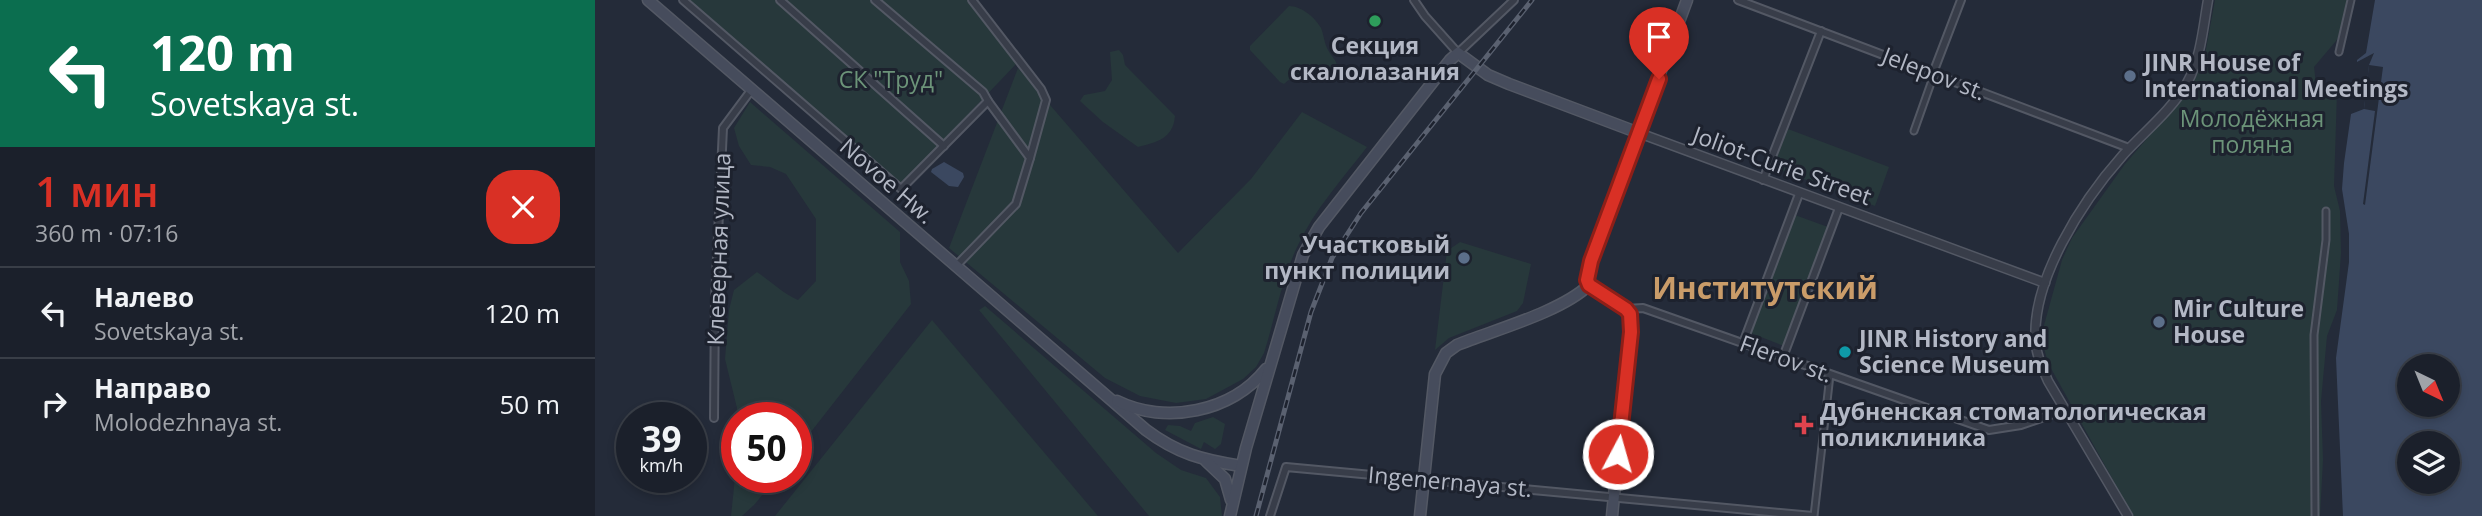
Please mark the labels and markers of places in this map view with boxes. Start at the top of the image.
pin [1629,7,1689,79]
marker: Секция скалолазания [1367,13,1383,29]
place label: Секция скалолазания [1290,29,1460,87]
place label: JINR House of International Meetings [2142,46,2408,104]
marker: JINR House of International Meetings [2122,68,2138,84]
place label: Участковый пункт полиции [1264,228,1450,286]
marker: Участковый пункт полиции [1456,250,1472,266]
place label: Mir Culture House [2173,292,2304,350]
marker: Mir Culture House [2151,314,2167,330]
place label: JINR History and Science Museum [1857,322,2050,380]
marker: JINR History and Science Museum [1837,344,1853,360]
place label: Дубненская стоматологическая поликлиника [1820,395,2207,453]
marker: Дубненская стоматологическая поликлиника [1794,415,1814,435]

